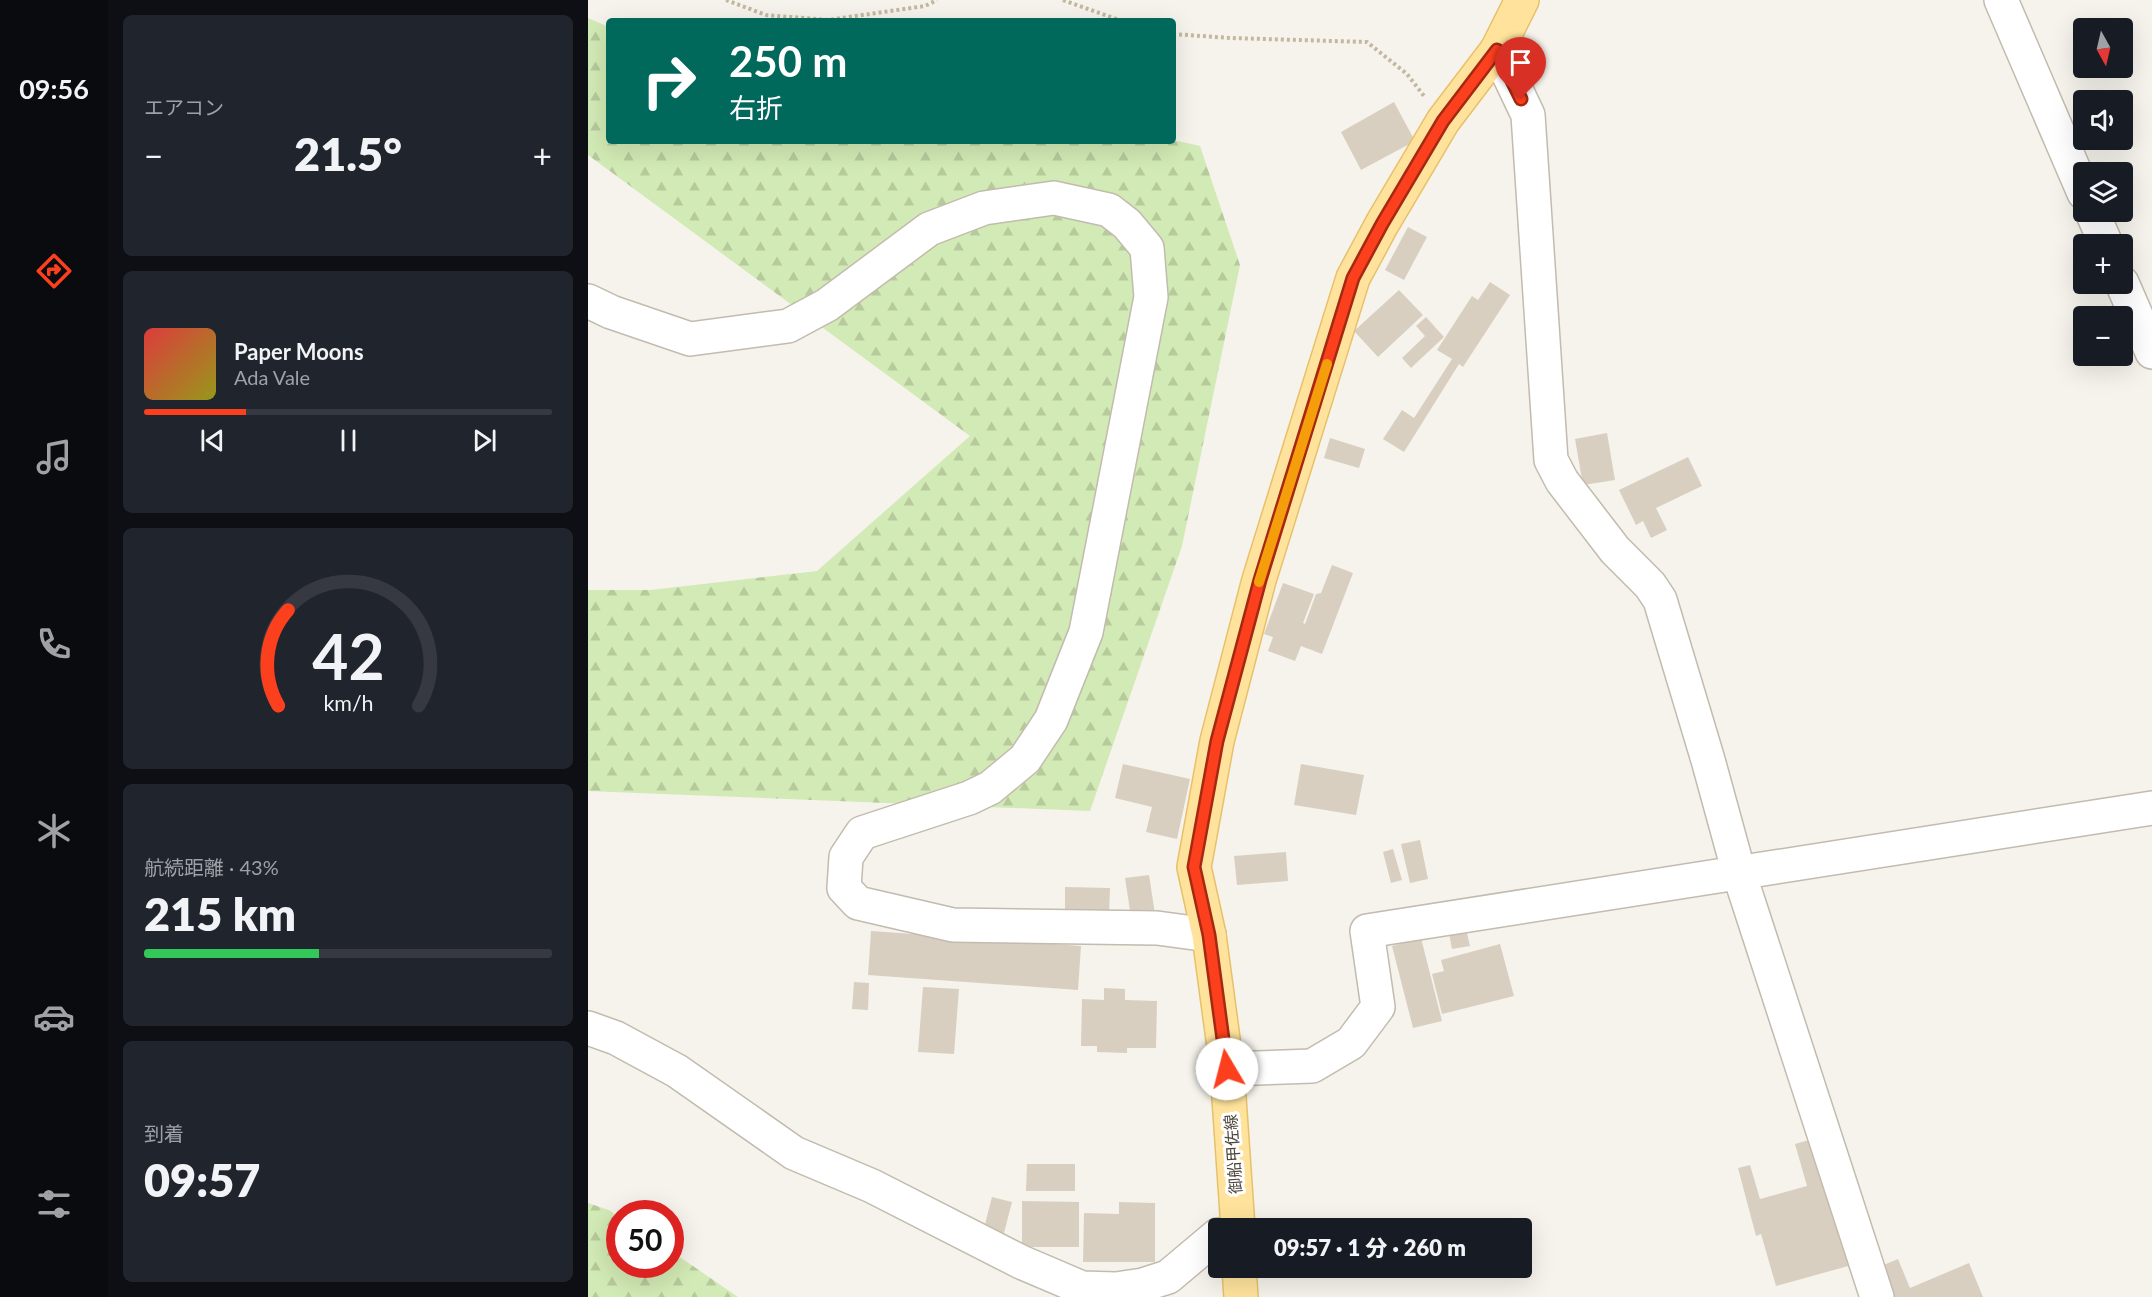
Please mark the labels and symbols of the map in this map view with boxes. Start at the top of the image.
north arrow [2073,18,2133,78]
pin [1495,37,1546,99]
position arrow [1195,1037,1259,1101]
street label: 御船甲佐線 [1220,1113,1245,1195]
speed limit sign: 50 [606,1200,684,1278]

